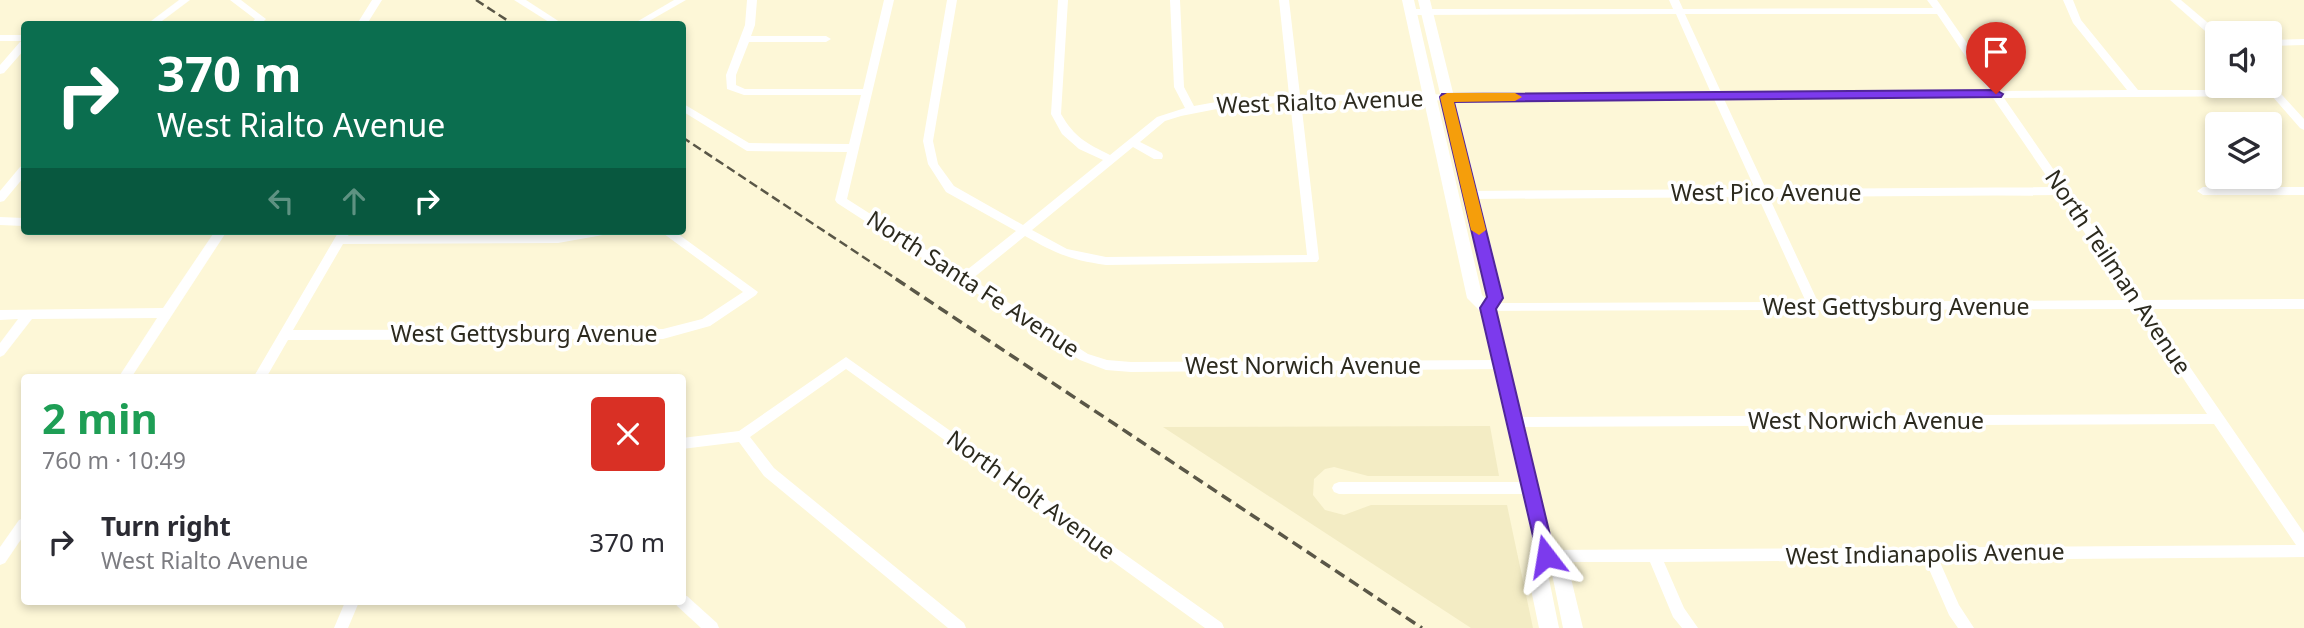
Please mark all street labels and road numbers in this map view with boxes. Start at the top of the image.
street label: West Rialto Avenue [1216,81,1424,121]
street label: North Teilman Avenue [2038,163,2199,380]
street label: West Pico Avenue [1671,176,1861,208]
street label: North Santa Fe Avenue [861,202,1086,364]
street label: West Gettysburg Avenue [1763,290,2029,322]
street label: West Gettysburg Avenue [391,317,657,349]
street label: West Norwich Avenue [1185,349,1421,381]
street label: West Norwich Avenue [1748,404,1984,436]
street label: North Holt Avenue [941,422,1122,566]
street label: West Indianapolis Avenue [1785,535,2065,571]

